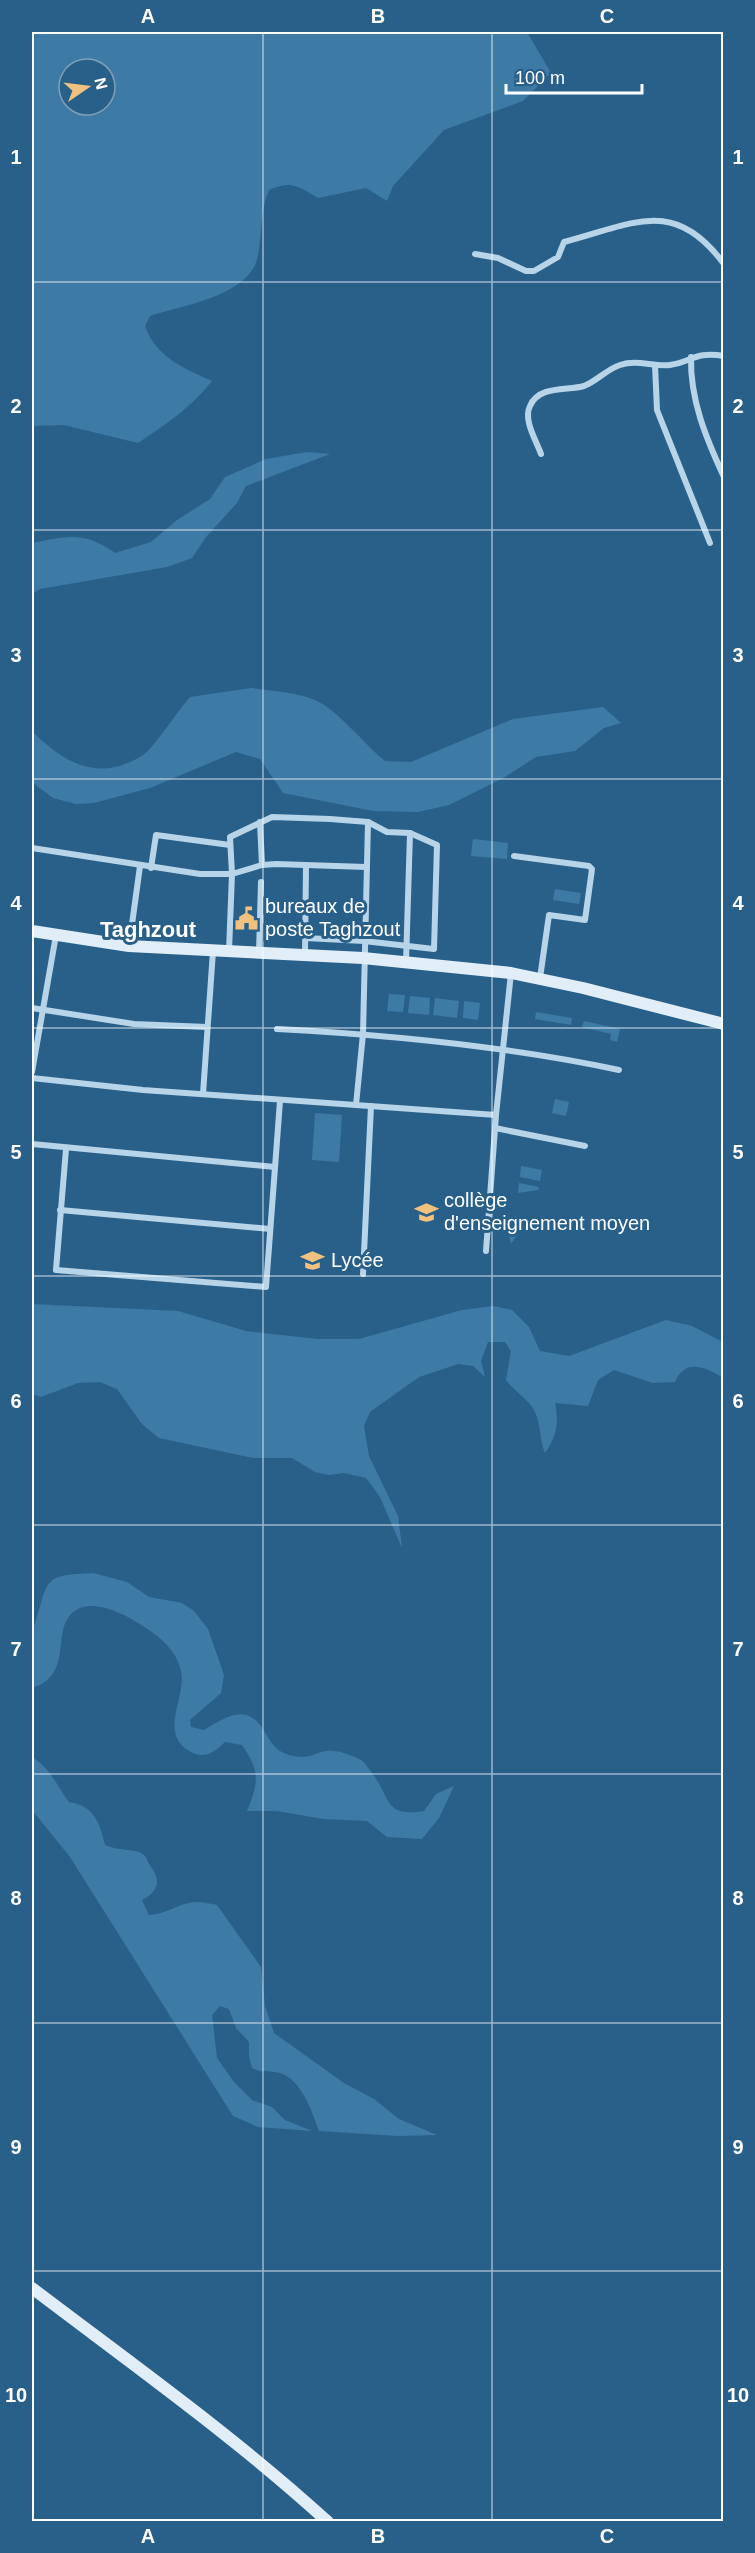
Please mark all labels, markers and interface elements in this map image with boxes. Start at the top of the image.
text: A [141,5,155,27]
text: B [371,5,385,27]
text: C [600,5,614,27]
north arrow [57,57,117,117]
scale bar [506,57,642,95]
text: 100 m [515,68,565,88]
text: N [91,76,111,91]
text: 1 [10,146,22,168]
text: 1 [732,146,744,168]
text: 2 [10,395,22,417]
text: 2 [732,395,744,417]
text: 3 [10,644,22,666]
text: 3 [732,644,744,666]
text: 4 [10,892,22,914]
text: 4 [732,892,744,914]
place label: bureaux de poste Taghzout [265,895,401,940]
public building icon: bureaux de poste Taghzout [234,905,260,931]
district label: Taghzout [100,917,197,942]
text: 5 [10,1141,22,1163]
text: 5 [732,1141,744,1163]
place label: collège d'enseignement moyen [444,1189,650,1234]
school or university icon: collège d'enseignement moyen [413,1199,439,1225]
school or university icon: Lycée [300,1247,326,1273]
place label: Lycée [331,1249,384,1271]
text: 6 [10,1390,22,1412]
text: 6 [732,1390,744,1412]
text: 7 [10,1638,22,1660]
text: 7 [732,1638,744,1660]
text: 8 [10,1887,22,1909]
text: 8 [732,1887,744,1909]
text: 9 [10,2136,22,2158]
text: 9 [732,2136,744,2158]
text: 10 [5,2384,27,2406]
text: 10 [727,2384,749,2406]
text: A [141,2525,155,2547]
text: B [371,2525,385,2547]
text: C [600,2525,614,2547]

